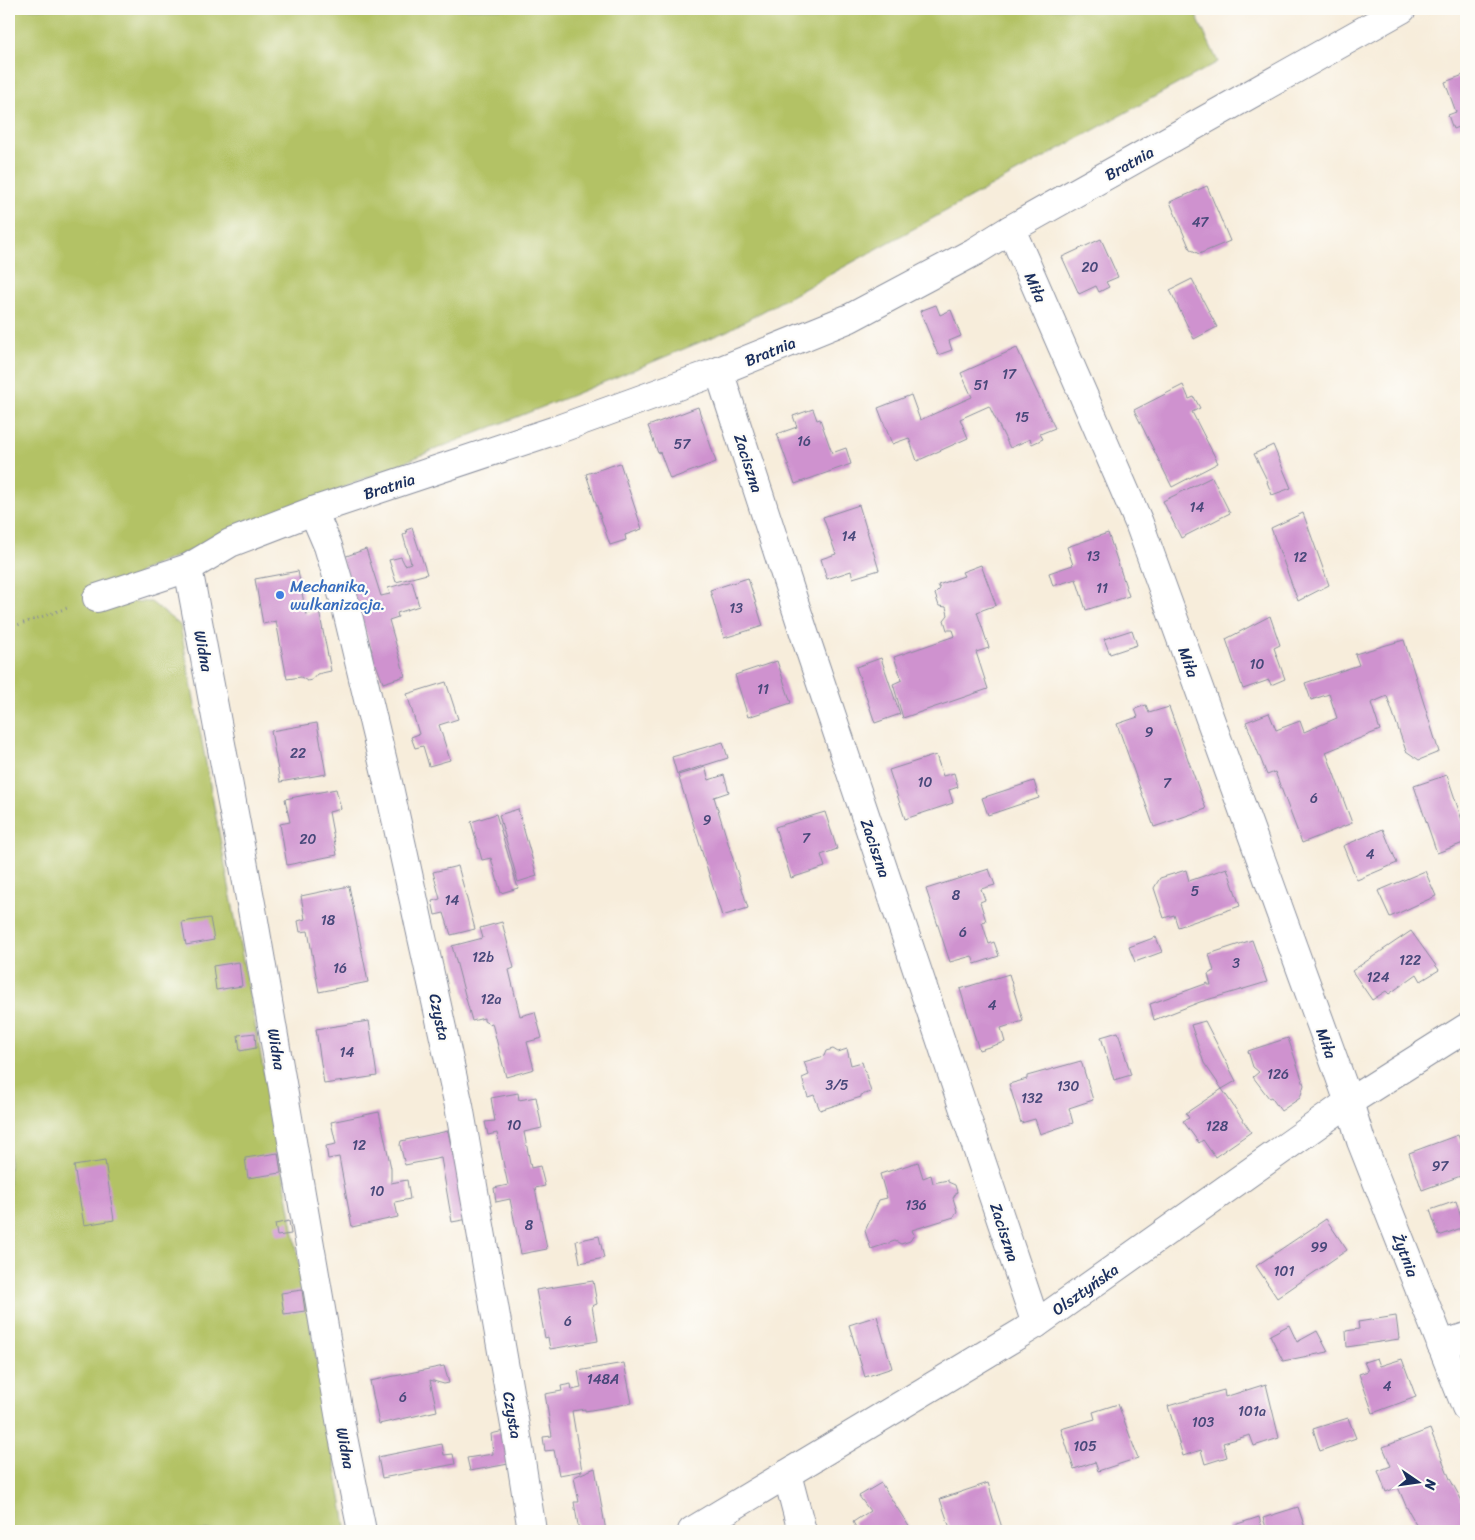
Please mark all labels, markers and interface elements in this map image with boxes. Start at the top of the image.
street label: Bratnia [1099,138,1159,189]
house number: 47 [1192,210,1209,235]
house number: 20 [1082,255,1099,280]
street label: Miła [1016,267,1055,308]
street label: Bratnia [740,328,800,375]
house number: 17 [1002,362,1017,387]
house number: 51 [974,373,988,398]
house number: 15 [1015,405,1030,430]
house number: 16 [797,429,811,454]
street label: Zaciszna [725,430,772,497]
house number: 57 [674,432,691,457]
street label: Bratnia [360,465,419,508]
house number: 14 [1190,495,1205,520]
house number: 14 [842,524,857,549]
house number: 13 [1086,544,1100,569]
house number: 12 [1293,545,1307,570]
place label: Mechanika, wulkanizacja. [290,572,385,619]
house number: 11 [1096,576,1108,601]
marker: Mechanika, wulkanizacja. [274,589,286,601]
house number: 13 [729,596,743,621]
street label: Widna [185,628,222,675]
street label: Miła [1170,643,1208,682]
house number: 10 [1250,652,1265,677]
house number: 11 [757,677,769,702]
house number: 9 [1145,720,1154,745]
house number: 22 [290,741,306,766]
house number: 10 [918,770,933,795]
house number: 7 [1163,771,1172,796]
house number: 6 [1310,786,1318,811]
house number: 9 [703,808,712,833]
street label: Zaciszna [852,815,899,882]
house number: 7 [802,826,811,851]
house number: 20 [300,827,317,852]
house number: 4 [1366,842,1375,867]
house number: 5 [1191,879,1200,904]
house number: 8 [952,883,961,908]
house number: 14 [445,888,460,913]
house number: 18 [321,908,336,933]
house number: 6 [959,920,967,945]
house number: 12b [472,945,494,970]
house number: 122 [1399,948,1421,973]
house number: 3 [1232,951,1240,976]
house number: 16 [333,956,347,981]
house number: 124 [1367,965,1390,990]
house number: 12a [480,987,502,1012]
street label: Czysta [420,991,459,1043]
house number: 4 [988,993,997,1018]
street label: Miła [1308,1024,1346,1063]
street label: Widna [259,1026,295,1073]
house number: 14 [340,1040,355,1065]
house number: 126 [1267,1062,1289,1087]
house number: 3/5 [825,1073,849,1098]
house number: 130 [1057,1074,1079,1099]
house number: 132 [1021,1086,1043,1111]
house number: 10 [507,1113,522,1138]
house number: 128 [1206,1114,1229,1139]
house number: 12 [352,1133,366,1158]
house number: 97 [1432,1154,1449,1179]
house number: 10 [370,1179,385,1204]
house number: 136 [905,1193,927,1218]
street label: Zaciszna [981,1199,1028,1266]
house number: 8 [525,1213,534,1238]
street label: Żytnia [1384,1229,1428,1282]
house number: 99 [1310,1235,1328,1260]
street label: Olsztyńska [1045,1255,1125,1323]
house number: 101 [1274,1259,1294,1284]
house number: 6 [564,1309,572,1334]
house number: 148A [587,1367,619,1392]
house number: 4 [1383,1374,1392,1399]
house number: 6 [399,1385,407,1410]
street label: Czysta [494,1389,531,1441]
house number: 101a [1238,1399,1266,1424]
house number: 103 [1192,1410,1215,1435]
street label: Widna [327,1425,364,1472]
house number: 105 [1073,1434,1097,1459]
north arrow [1392,1458,1442,1508]
text: N [1417,1476,1444,1493]

